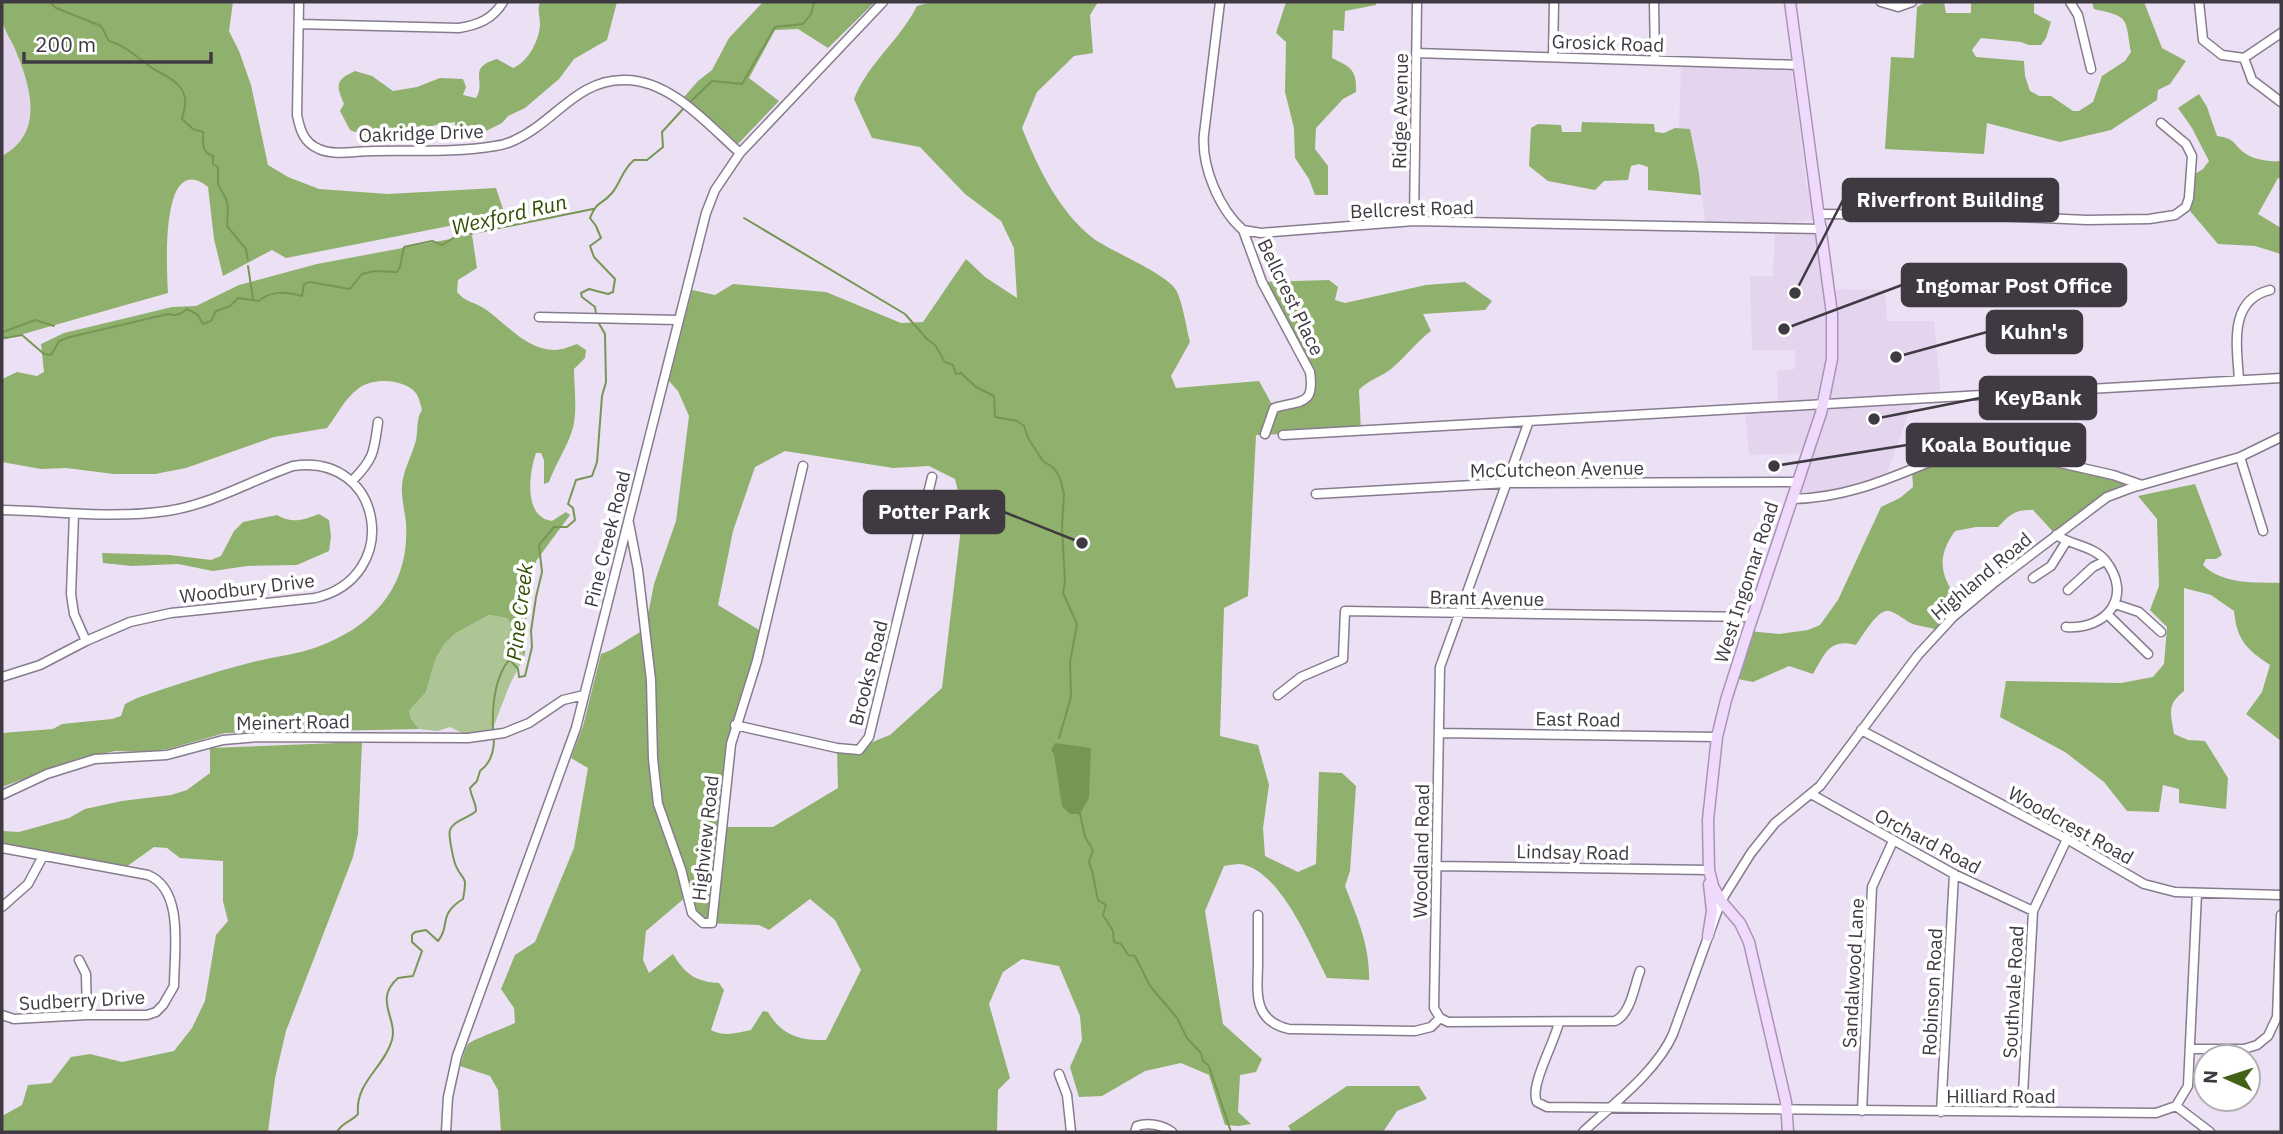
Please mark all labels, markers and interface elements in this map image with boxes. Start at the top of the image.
scale bar [24,21,212,65]
street label: Grosick Road [1551,29,1665,57]
text: 200 m [35,30,96,58]
street label: Ridge Avenue [1387,53,1413,169]
street label: Oakridge Drive [358,119,484,147]
callout: Riverfront Building [1843,179,2058,221]
text: Riverfront Building [1857,185,2044,213]
water label: Wexford Run [448,187,570,241]
street label: Bellcrest Road [1350,195,1474,223]
street label: Bellcrest Place [1252,235,1330,359]
callout: Ingomar Post Office [1902,264,2126,306]
text: Ingomar Post Office [1916,271,2112,299]
callout: Kuhn's [1987,311,2082,353]
text: Kuhn's [2000,317,2068,345]
callout: KeyBank [1980,377,2096,419]
text: KeyBank [1994,383,2083,411]
callout: Koala Boutique [1907,424,2085,466]
text: Koala Boutique [1921,430,2072,458]
street label: McCutcheon Avenue [1470,455,1644,483]
street label: Pine Creek Road [578,468,636,610]
callout: Potter Park [864,491,1004,533]
text: Potter Park [878,497,991,525]
street label: West Ingomar Road [1709,498,1783,666]
street label: Highland Road [1926,527,2036,625]
water label: Pine Creek [499,561,539,662]
street label: Woodbury Drive [178,568,316,608]
street label: Brant Avenue [1429,585,1545,611]
street label: Brooks Road [843,618,893,728]
street label: East Road [1535,706,1621,732]
street label: Meinert Road [236,709,350,735]
street label: Highview Road [686,774,724,902]
street label: Woodcrest Road [2004,781,2138,869]
street label: Woodland Road [1408,784,1434,918]
street label: Orchard Road [1871,803,1985,879]
street label: Lindsay Road [1516,839,1630,865]
street label: Sandalwood Lane [1837,897,1869,1049]
street label: Southvale Road [1998,925,2028,1059]
street label: Robinson Road [1917,927,1947,1057]
street label: Sudberry Drive [18,985,146,1015]
north arrow [2192,1043,2262,1113]
text: N [2198,1070,2222,1085]
street label: Hilliard Road [1946,1084,2056,1108]

